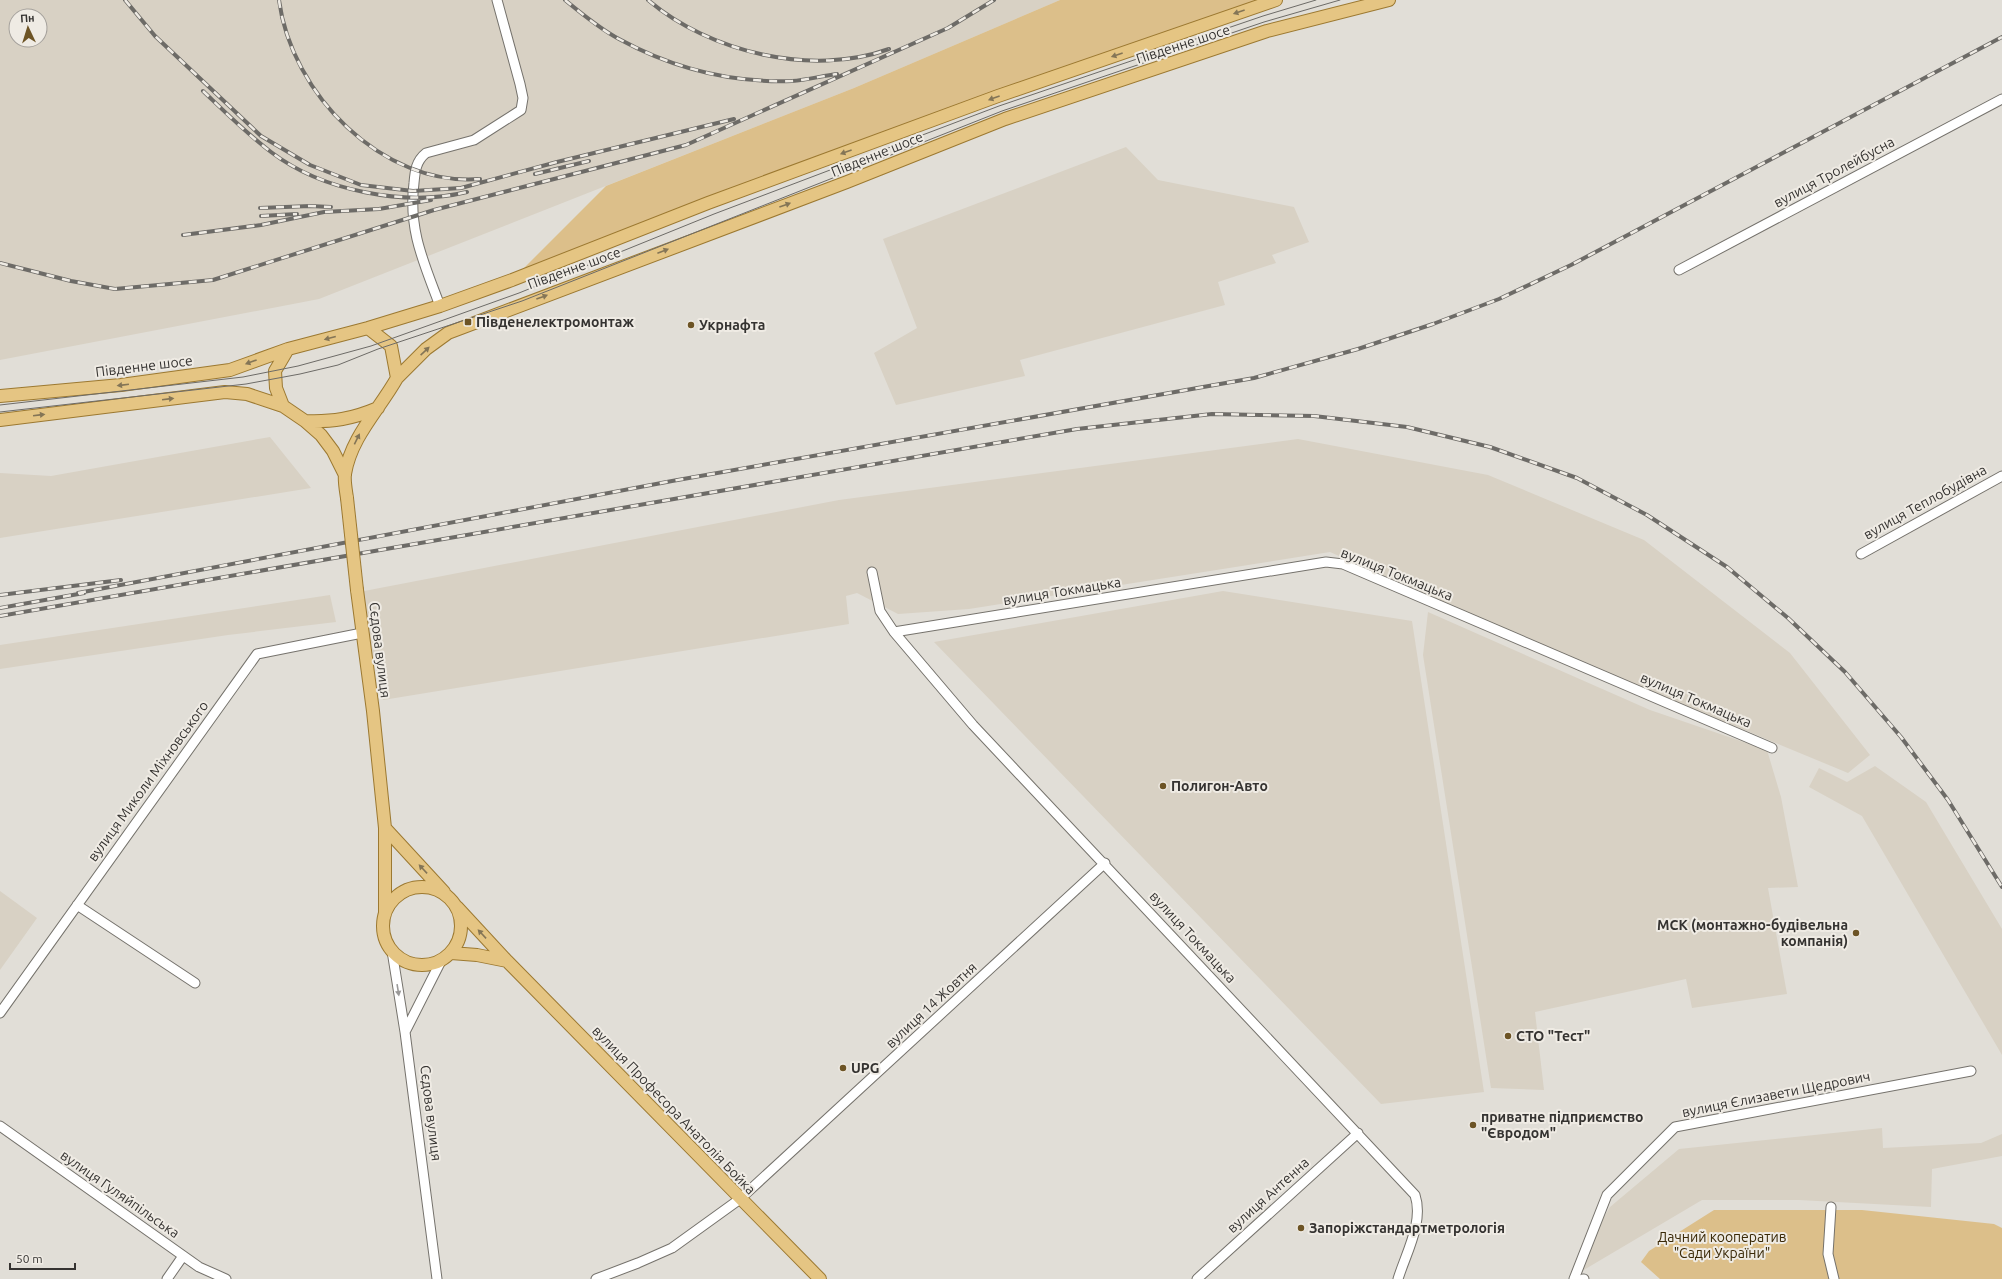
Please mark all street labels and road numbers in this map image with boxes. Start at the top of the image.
street label: Південне шосе [1134,21,1232,67]
street label: Південне шосе [829,128,925,180]
street label: вулиця Тролейбусна [1771,133,1897,211]
street label: Південне шосе [525,244,623,292]
street label: Південне шосе [94,352,194,380]
street label: вулиця Теплобудівна [1861,461,1989,543]
street label: вулиця Токмацька [1339,544,1455,604]
street label: вулиця Токмацька [1002,574,1122,608]
street label: Сєдова вулиця [366,601,394,699]
street label: вулиця Токмацька [1638,669,1754,731]
street label: вулиця Миколи Міхновського [84,698,212,864]
street label: вулиця Токмацька [1146,888,1240,986]
street label: вулиця 14 Жовтня [882,959,980,1051]
street label: вулиця Професора Анатолія Бойка [589,1022,759,1198]
street label: Сєдова вулиця [417,1064,445,1162]
street label: вулиця Єлизавети Щедрович [1680,1068,1872,1120]
street label: вулиця Гуляйпільська [57,1147,183,1241]
street label: вулиця Антенна [1224,1154,1312,1236]

